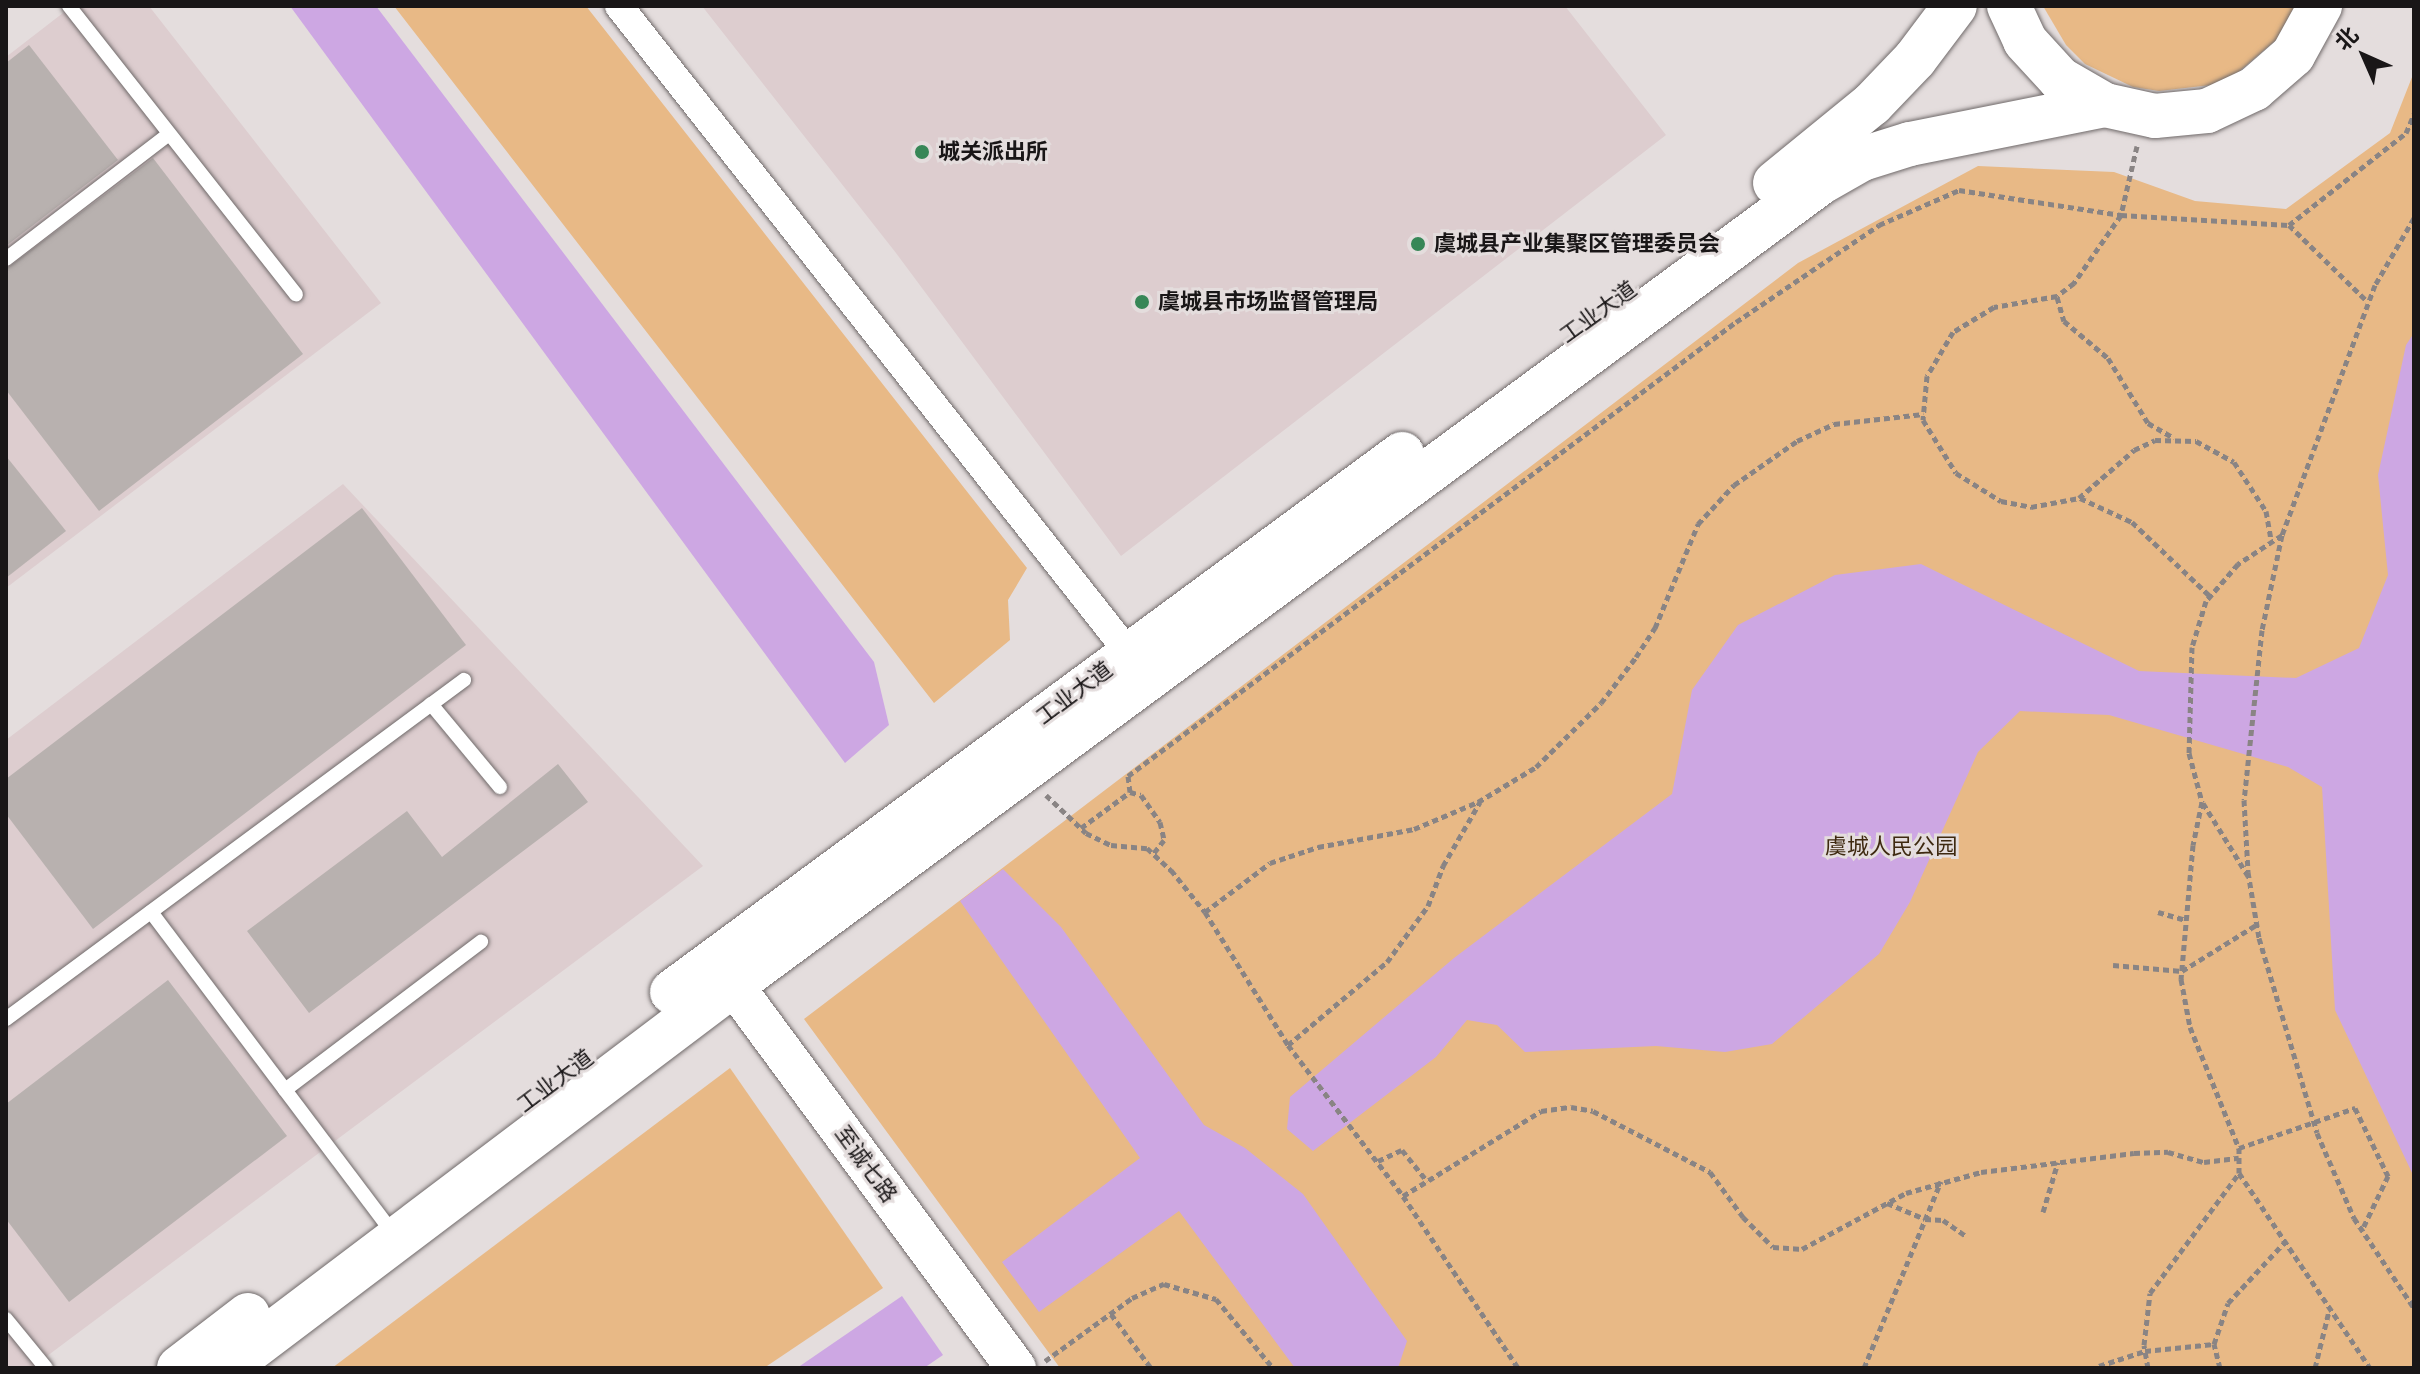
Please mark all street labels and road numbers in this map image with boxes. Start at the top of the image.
street label: 工业大道 [1555,275,1641,349]
street label: 工业大道 [1031,656,1117,730]
street label: 工业大道 [512,1044,598,1118]
street label: 至诚七路 [829,1121,903,1207]

